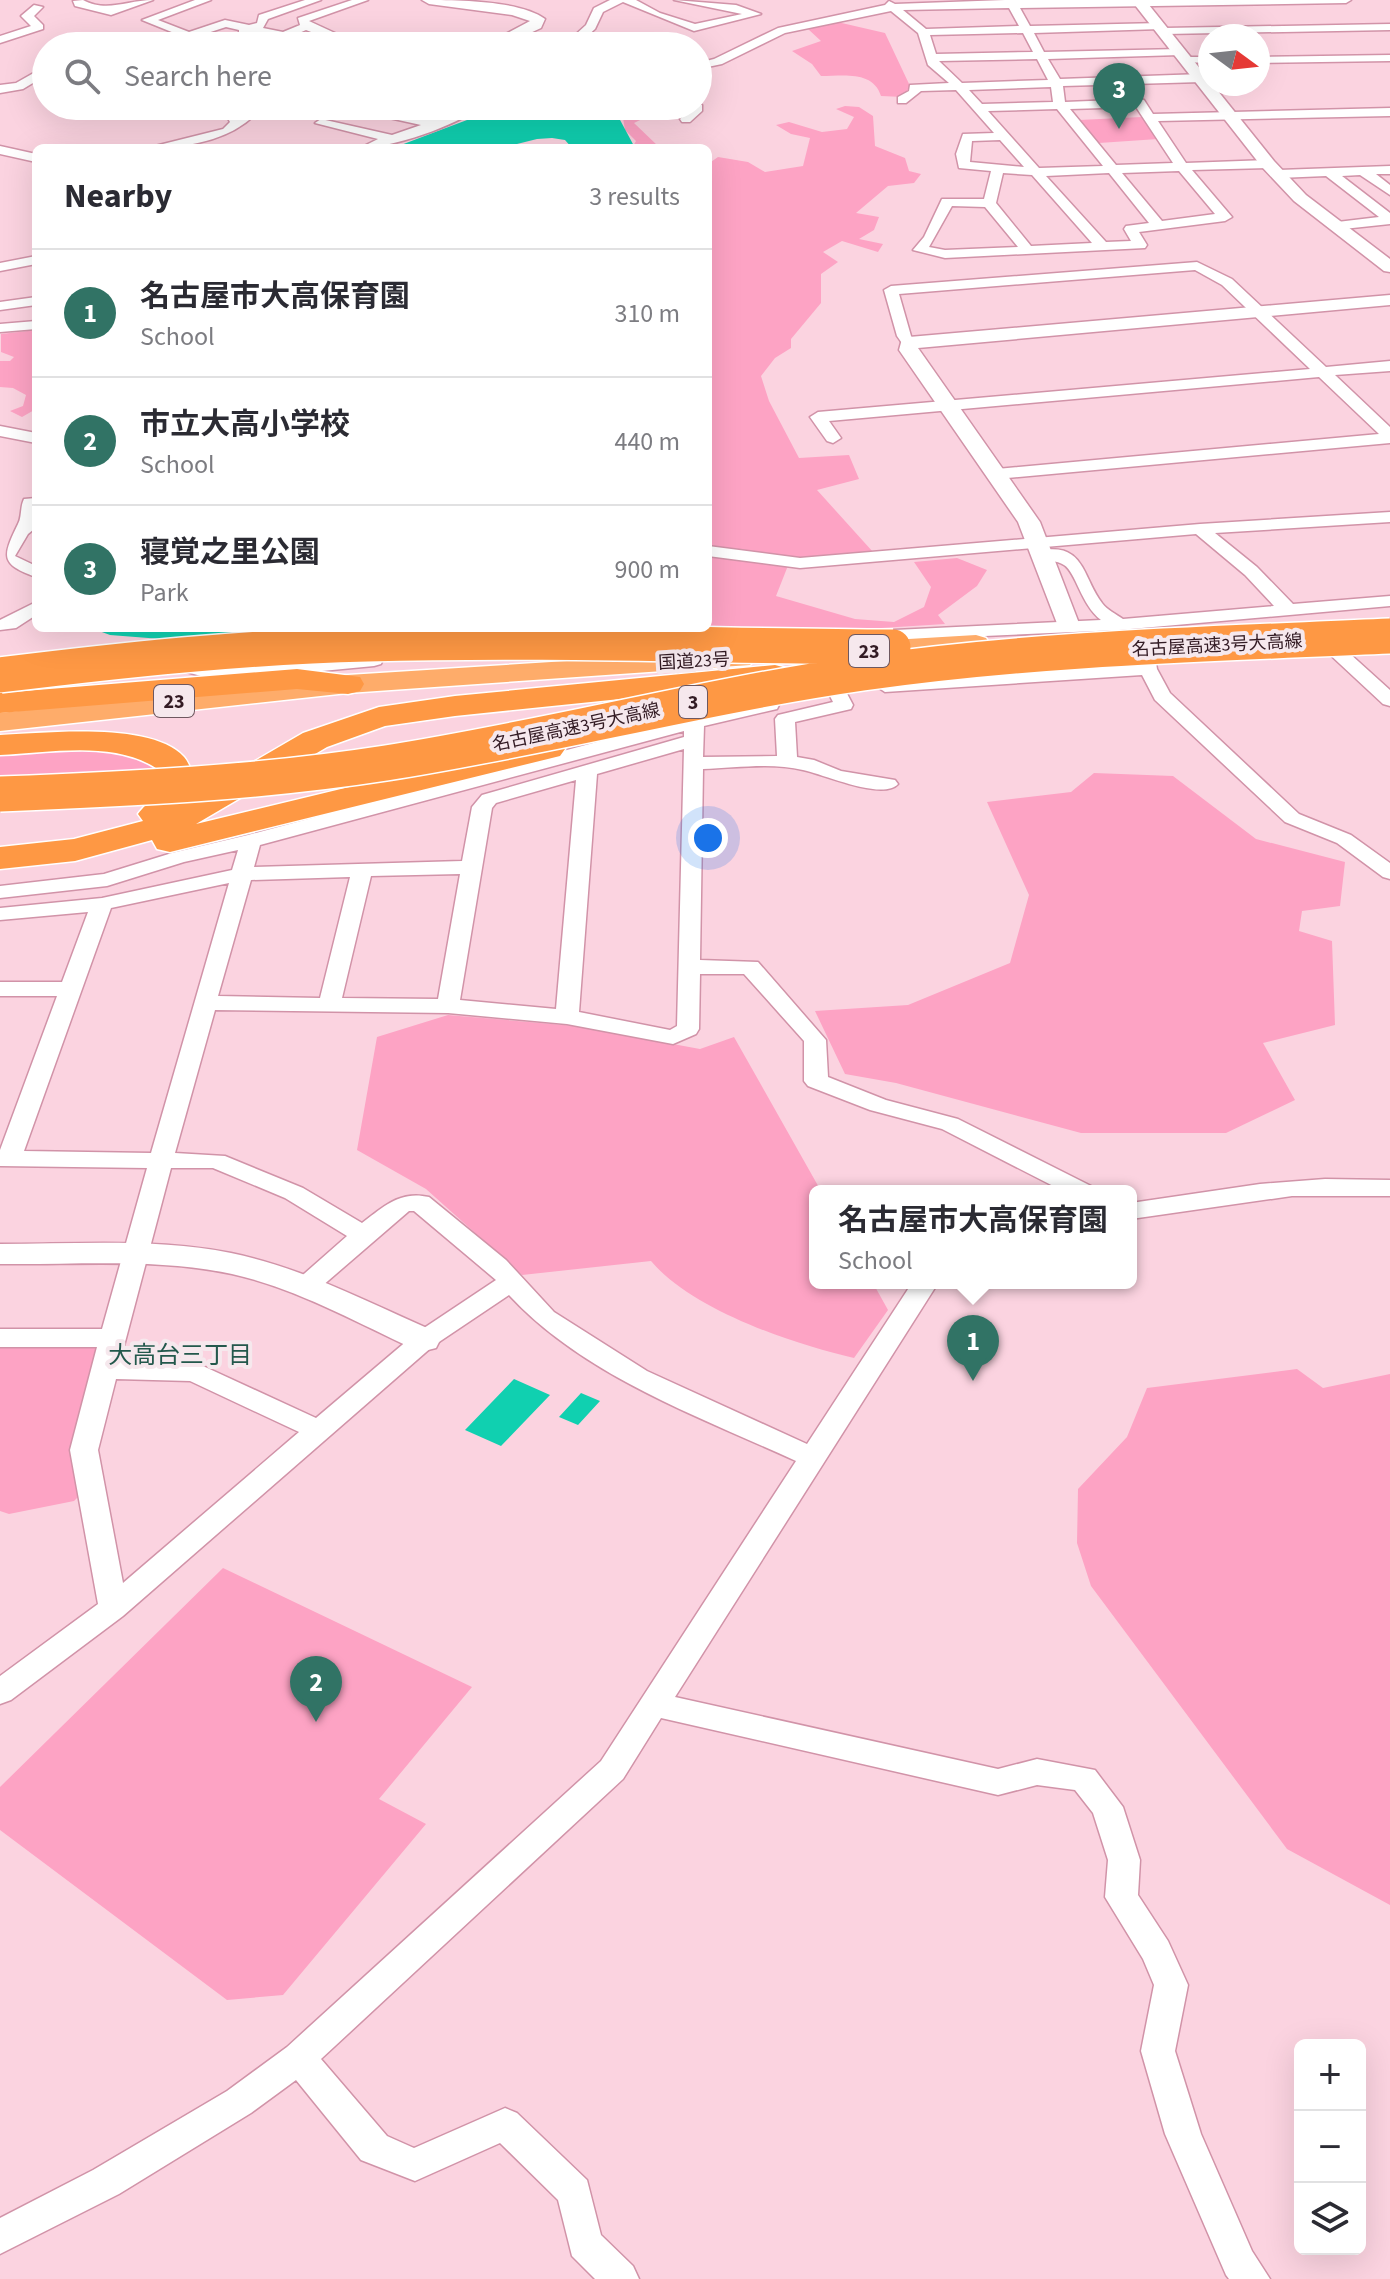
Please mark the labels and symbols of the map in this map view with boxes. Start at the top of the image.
north arrow [1198,24,1270,96]
pin: 3 [1093,63,1145,129]
street label: 名古屋高速3号大高線 [1131,629,1303,662]
road number: 23 [849,635,889,667]
street label: 国道23号 [657,647,731,676]
road number: 23 [154,685,194,717]
road number: 3 [679,686,707,718]
street label: 名古屋高速3号大高線 [490,697,662,757]
your location [688,818,728,858]
pin: 1 [947,1315,999,1381]
district label: 大高台三丁目 [108,1338,252,1373]
pin: 2 [290,1656,342,1722]

